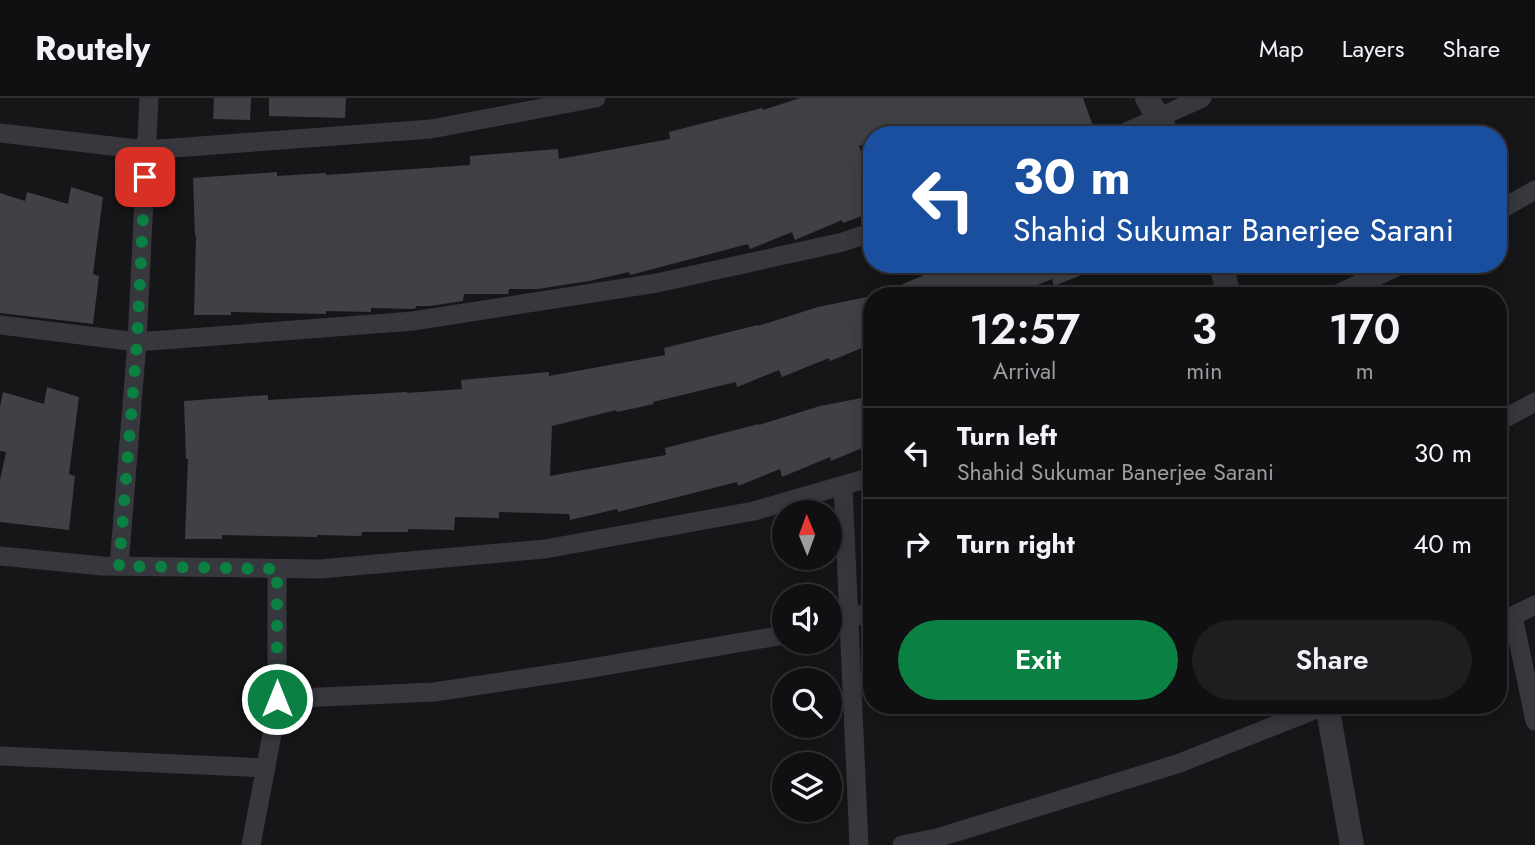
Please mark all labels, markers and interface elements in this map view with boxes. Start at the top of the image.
text: Routely [35,25,150,72]
text: Map [1259,31,1304,66]
text: Layers [1342,31,1404,66]
text: Share [1442,31,1500,66]
text: 30 m [1013,142,1131,212]
pin [115,147,175,207]
icon: left [898,154,989,245]
icon: arrive [126,158,164,196]
text: Shahid Sukumar Banerjee Sarani [1013,207,1454,253]
text: 12:57 [969,299,1080,360]
text: 3 [1192,299,1217,360]
text: 170 [1329,299,1401,360]
text: Arrival [993,354,1056,388]
text: min [1186,354,1222,388]
text: m [1356,354,1374,388]
text: Turn left [957,417,1057,455]
icon: left [898,434,936,472]
text: 30 m [1414,434,1472,472]
text: Shahid Sukumar Banerjee Sarani [957,455,1274,489]
north arrow [772,500,842,570]
map controls [772,500,842,822]
icon: right [898,525,936,563]
text: Turn right [957,525,1075,563]
text: 40 m [1413,525,1472,563]
button: sound [772,584,842,654]
button: Exit [898,620,1178,700]
button: Share [1192,620,1472,700]
position arrow [240,662,314,736]
button: search [772,668,842,738]
button: layers [772,752,842,822]

